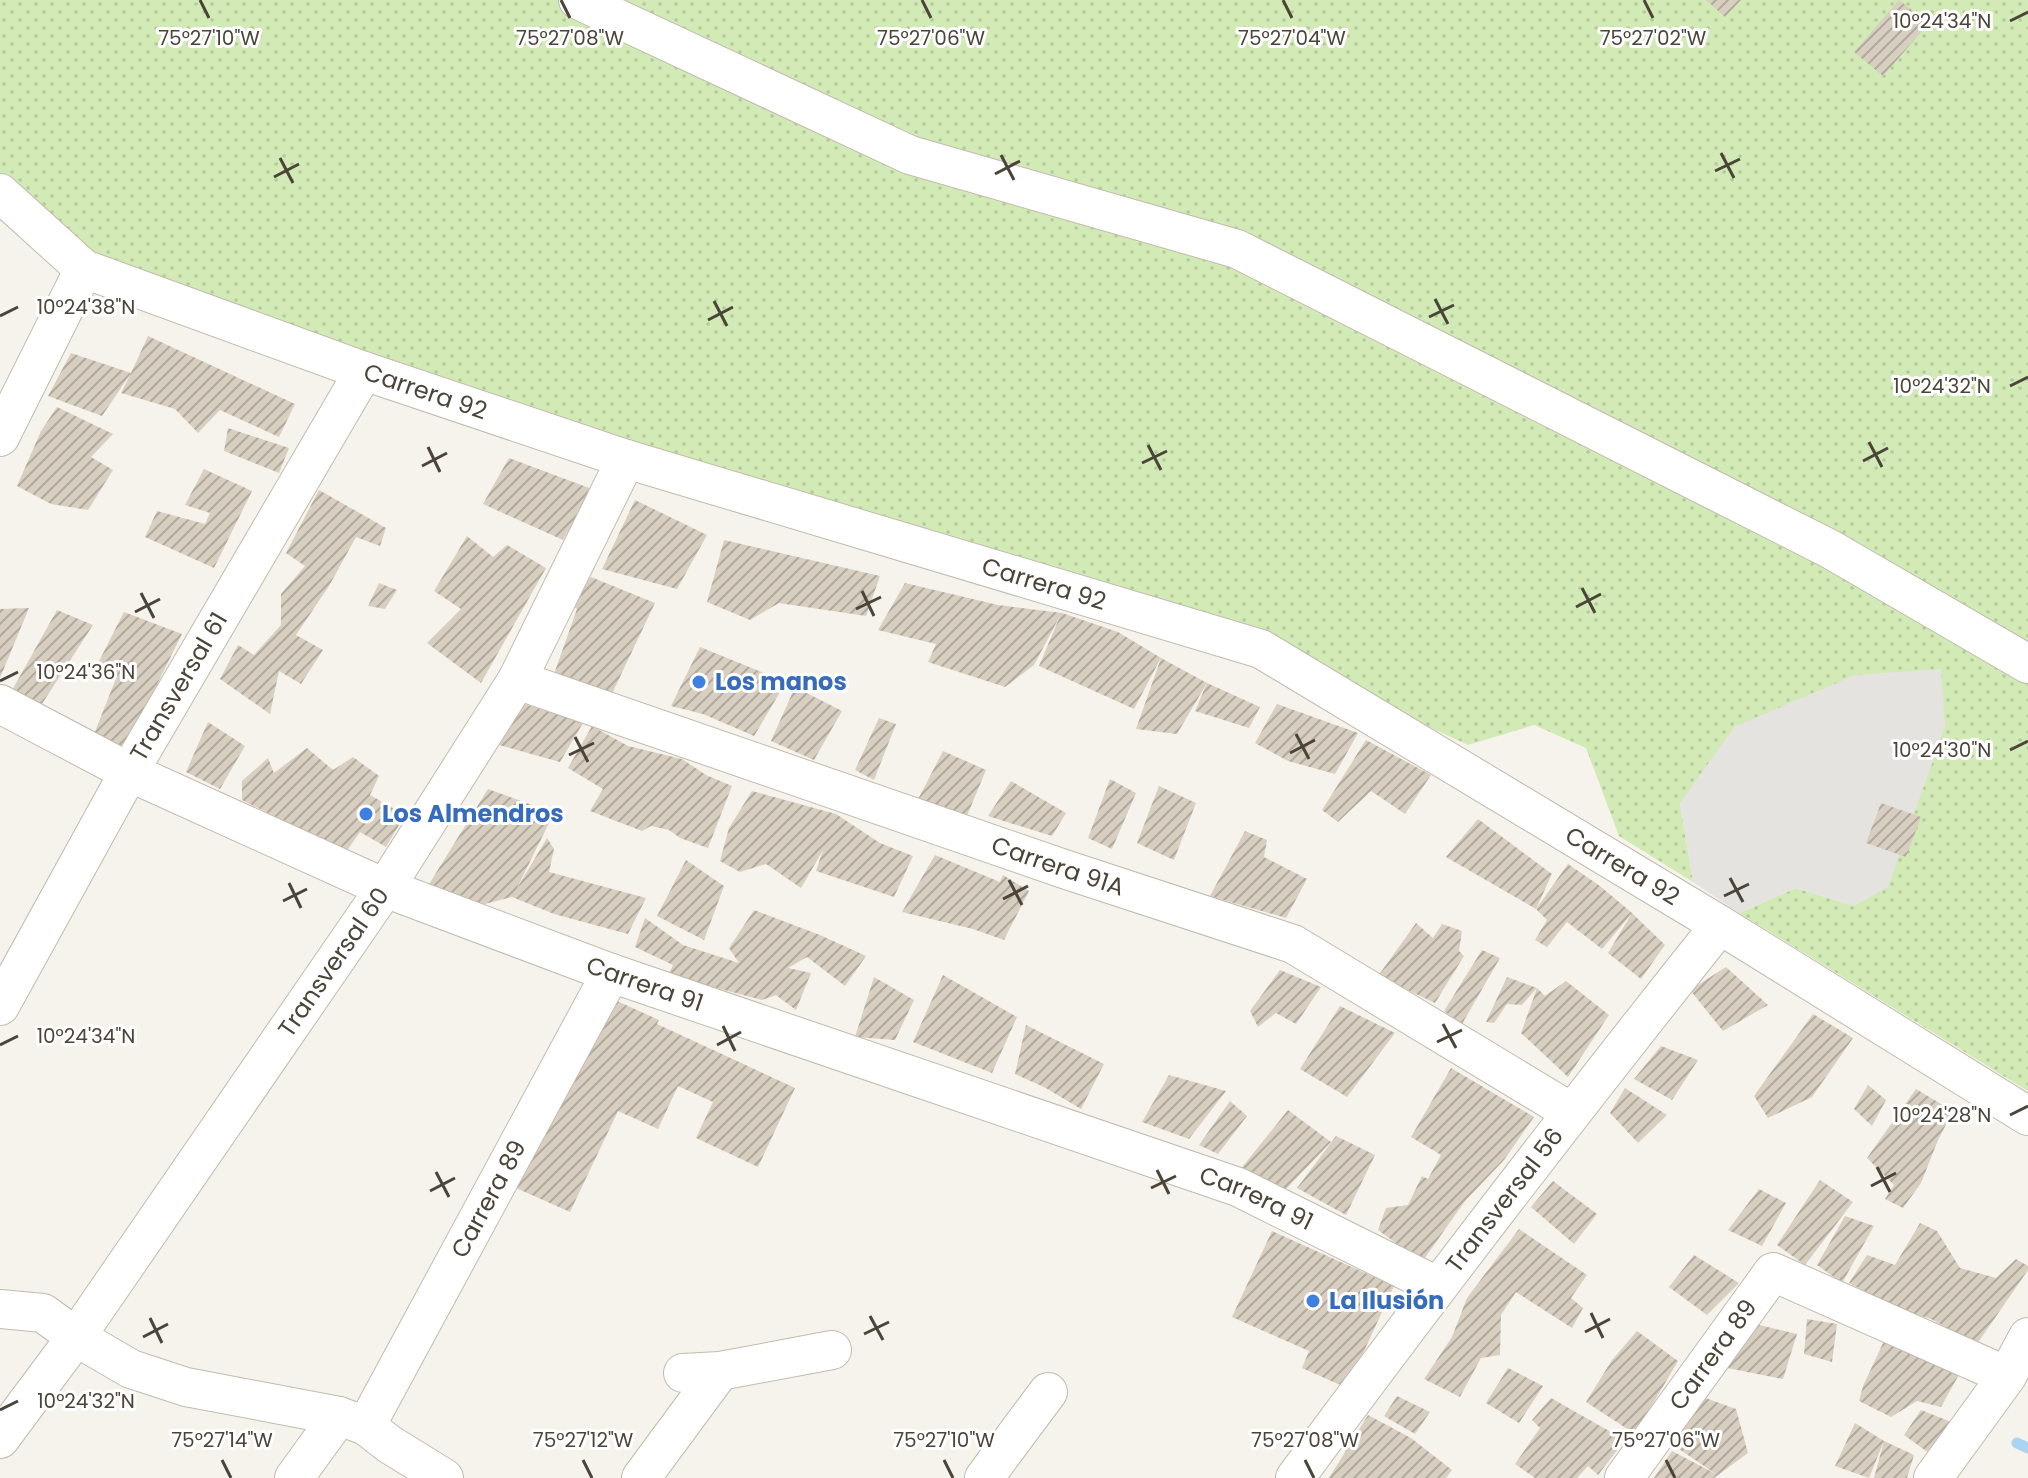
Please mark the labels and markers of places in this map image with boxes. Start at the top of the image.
place label: Los manos [715,665,847,698]
marker: Los manos [690,673,708,691]
place label: Los Almendros [382,797,564,830]
marker: Los Almendros [357,805,375,823]
place label: La Ilusión [1329,1284,1444,1317]
marker: La Ilusión [1304,1292,1322,1310]

